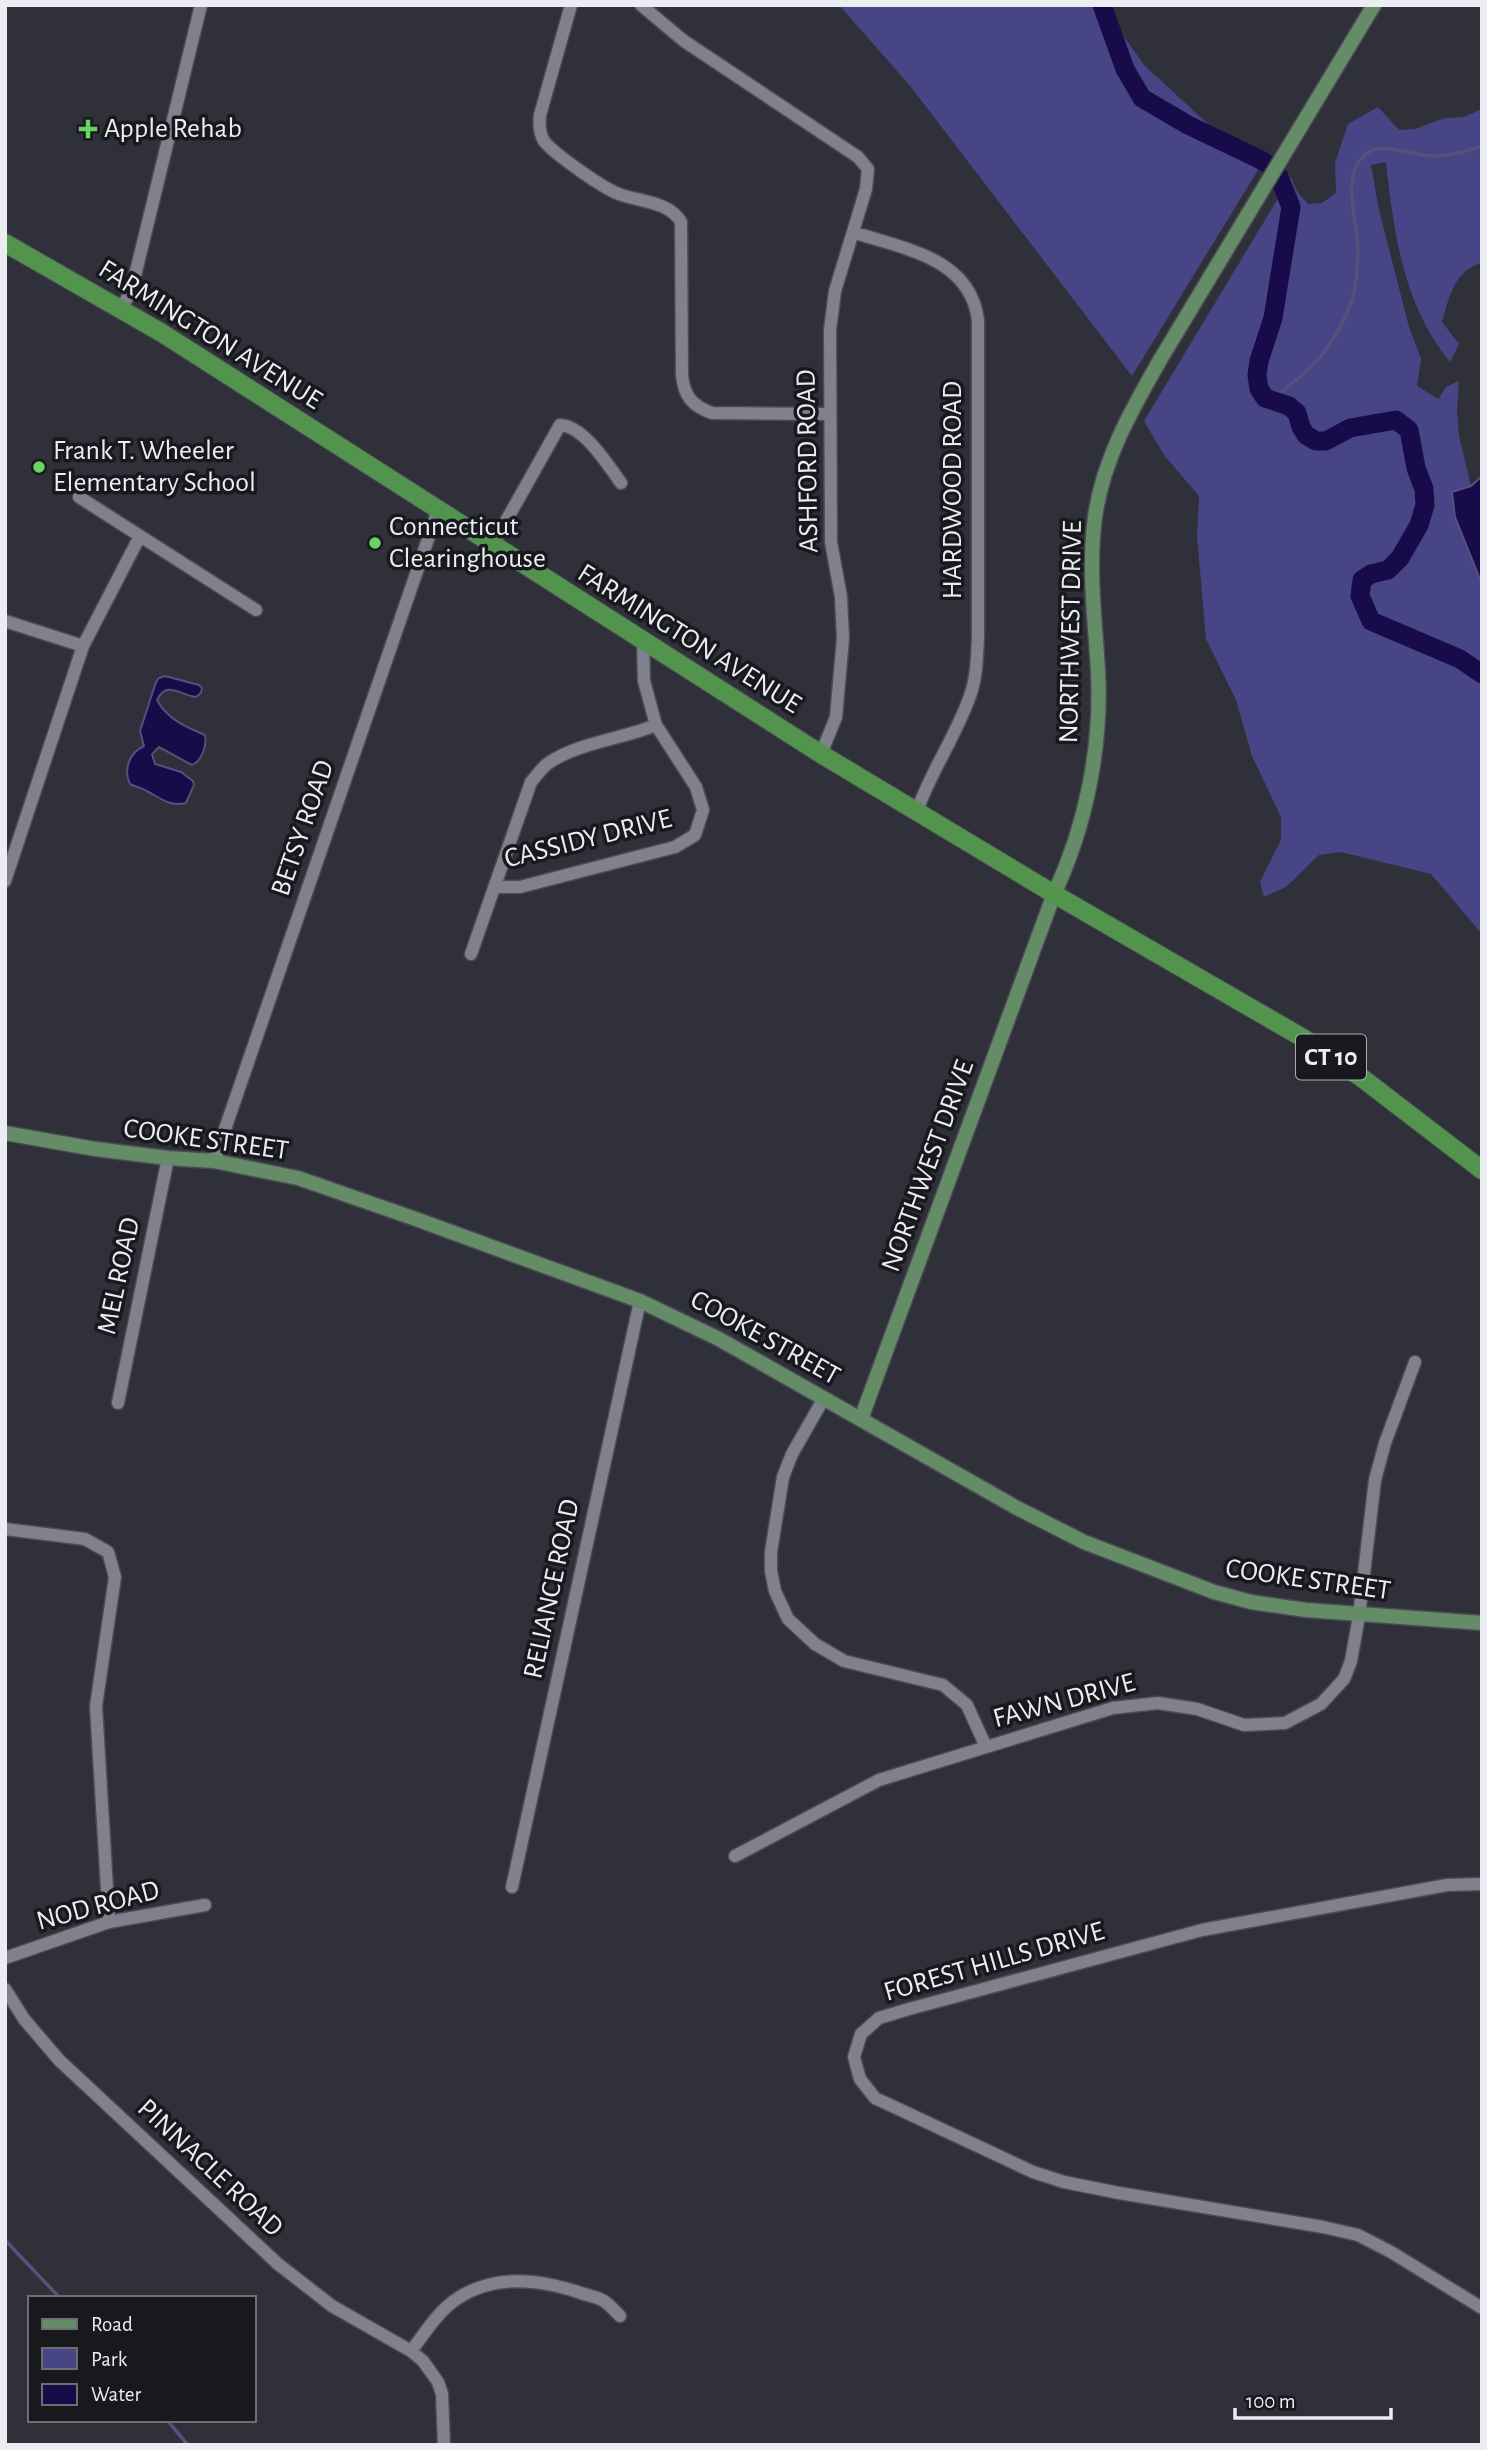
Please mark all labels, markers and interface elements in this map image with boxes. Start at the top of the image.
place label: Apple Rehab [104,115,242,143]
marker: Apple Rehab [78,119,98,139]
street label: FARMINGTON AVENUE [93,255,327,415]
street label: ASHFORD ROAD [792,369,824,553]
street label: HARDWOOD ROAD [939,381,967,599]
place label: Frank T. Wheeler Elementary School [53,437,256,497]
marker: Frank T. Wheeler Elementary School [31,459,47,475]
place label: Connecticut Clearinghouse [389,513,546,573]
street label: NORTHWEST DRIVE [1055,520,1087,744]
marker: Connecticut Clearinghouse [367,535,383,551]
street label: FARMINGTON AVENUE [572,559,806,719]
street label: BETSY ROAD [267,757,339,899]
street label: CASSIDY DRIVE [502,805,674,873]
road number: CT 10 [1296,1034,1366,1080]
street label: NORTHWEST DRIVE [877,1056,979,1276]
street label: COOKE STREET [122,1115,291,1165]
street label: MEL ROAD [93,1215,145,1337]
street label: COOKE STREET [686,1285,845,1391]
street label: RELIANCE ROAD [519,1497,585,1681]
street label: COOKE STREET [1224,1555,1393,1605]
street label: FAWN DRIVE [990,1669,1138,1733]
street label: NOD ROAD [33,1876,163,1936]
street label: FOREST HILLS DRIVE [881,1917,1107,2007]
street label: PINNACLE ROAD [132,2094,288,2242]
legend [28,2296,256,2422]
text: Road [91,2314,133,2335]
text: Park [91,2349,128,2370]
scale bar [1235,2376,1391,2420]
text: Water [91,2384,141,2405]
text: 100 m [1246,2391,1296,2412]

